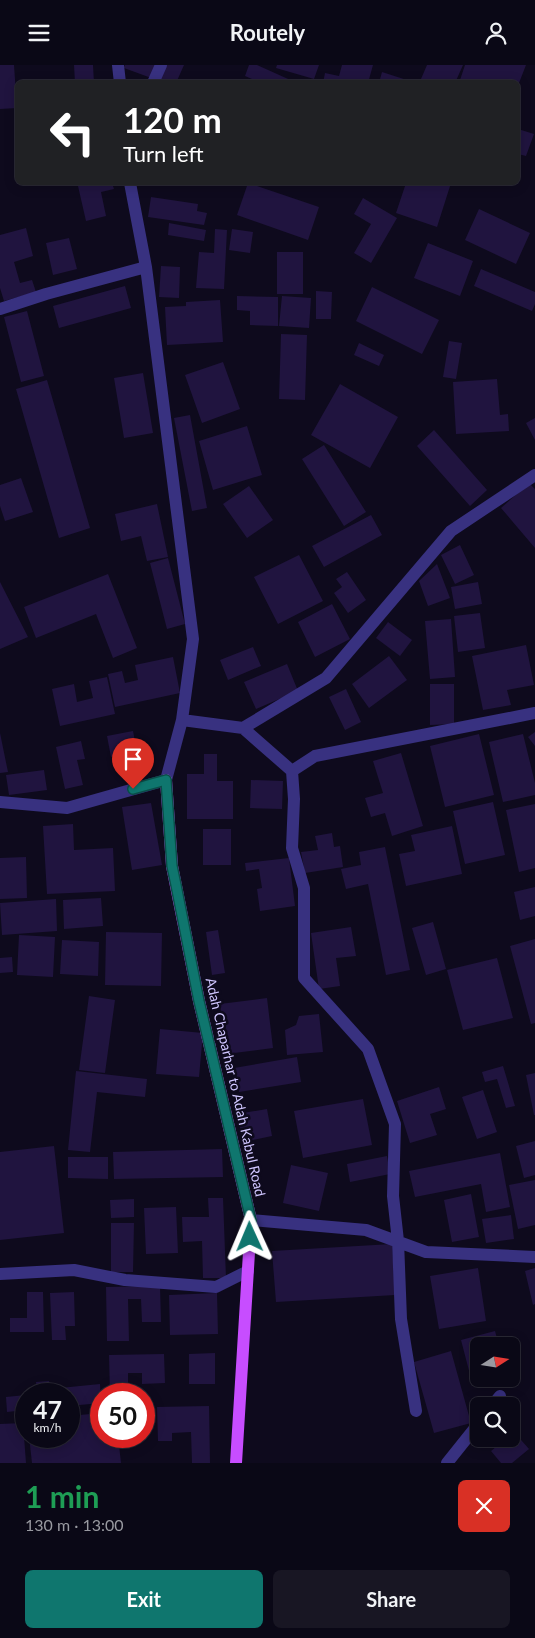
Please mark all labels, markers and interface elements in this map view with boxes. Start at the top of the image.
icon: menu [25,19,53,47]
text: Routely [230,19,305,46]
icon: person [482,19,510,47]
text: 120 m [123,98,222,140]
icon: left [40,100,105,165]
text: Turn left [123,140,204,167]
pin [112,738,154,789]
icon: arrive [119,745,147,773]
street label: Adah Chaparhar to Adah Kabul Road [203,976,269,1198]
position arrow [223,1210,275,1262]
north arrow [470,1337,520,1387]
map controls [470,1337,520,1447]
speed limit sign: 50 [90,1383,155,1448]
text: 47 [33,1394,62,1424]
button: search [470,1397,520,1447]
text: km/h [33,1420,62,1435]
text: 1 min [25,1478,99,1514]
button: close [458,1480,510,1532]
text: 130 m · 13:00 [25,1515,124,1534]
button: Exit [25,1570,263,1628]
button: Share [273,1570,510,1628]

